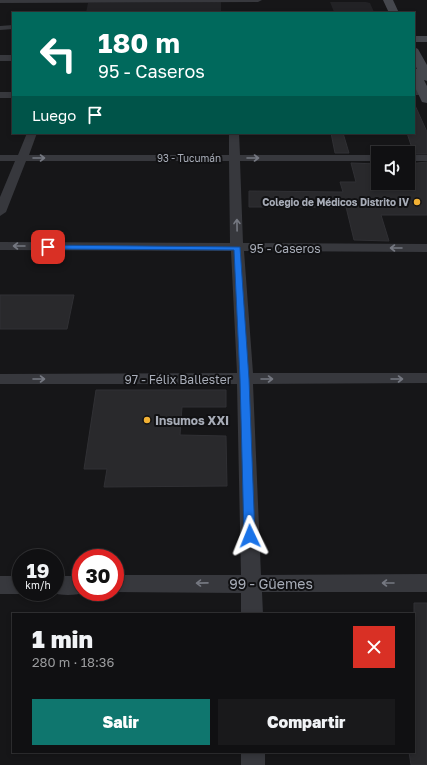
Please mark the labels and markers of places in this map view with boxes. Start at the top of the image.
place label: Colegio de Médicos Distrito IV [262,196,409,208]
marker: Colegio de Médicos Distrito IV [412,197,422,207]
pin [31,230,65,264]
place label: Insumos XXI [155,413,229,428]
marker: Insumos XXI [142,415,152,425]

